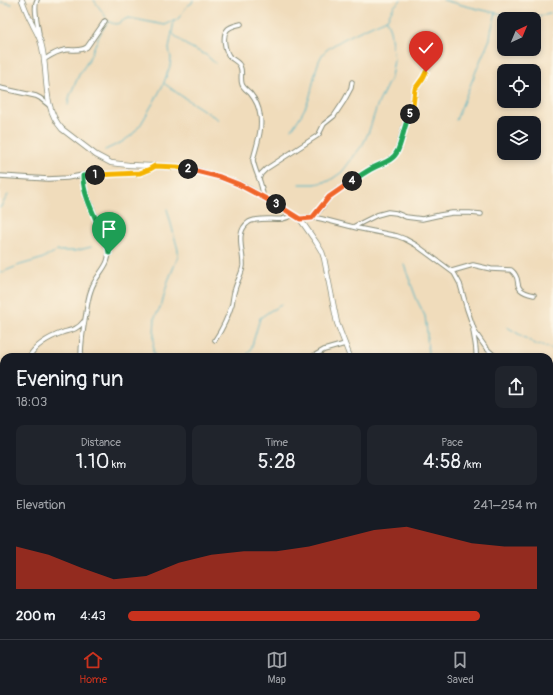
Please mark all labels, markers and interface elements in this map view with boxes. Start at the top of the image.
north arrow [497,12,541,56]
map controls [497,12,541,160]
pin [409,31,443,72]
icon: check [415,37,437,59]
button: locate [497,64,541,108]
pin: 5 [400,104,420,124]
text: 5 [407,107,413,120]
button: layers [497,116,541,160]
pin: 2 [178,159,198,179]
text: 2 [185,162,191,175]
pin: 1 [85,165,105,185]
text: 1 [93,168,97,181]
pin: 4 [342,171,362,191]
text: 4 [349,174,355,187]
pin: 3 [266,194,286,214]
text: 3 [273,197,279,210]
pin [92,212,126,253]
icon: arrive [98,218,120,240]
text: Evening run [16,365,124,393]
button: share [495,366,537,408]
text: 18:03 [16,394,47,410]
text: Distance [81,436,121,449]
text: Time [265,436,288,449]
text: Pace [441,436,463,449]
text: 1.10 [76,449,109,474]
text: 5:28 [258,449,295,474]
text: 4:58 [423,449,461,474]
text: km [109,458,126,471]
text: /km [461,458,481,471]
text: Elevation [16,497,66,513]
text: 241–254 m [473,497,537,513]
text: 200 m [16,608,55,624]
text: 4:43 [80,608,106,624]
tab: Home [79,649,107,686]
tab: Map [266,649,288,686]
tab: Saved [446,649,474,686]

